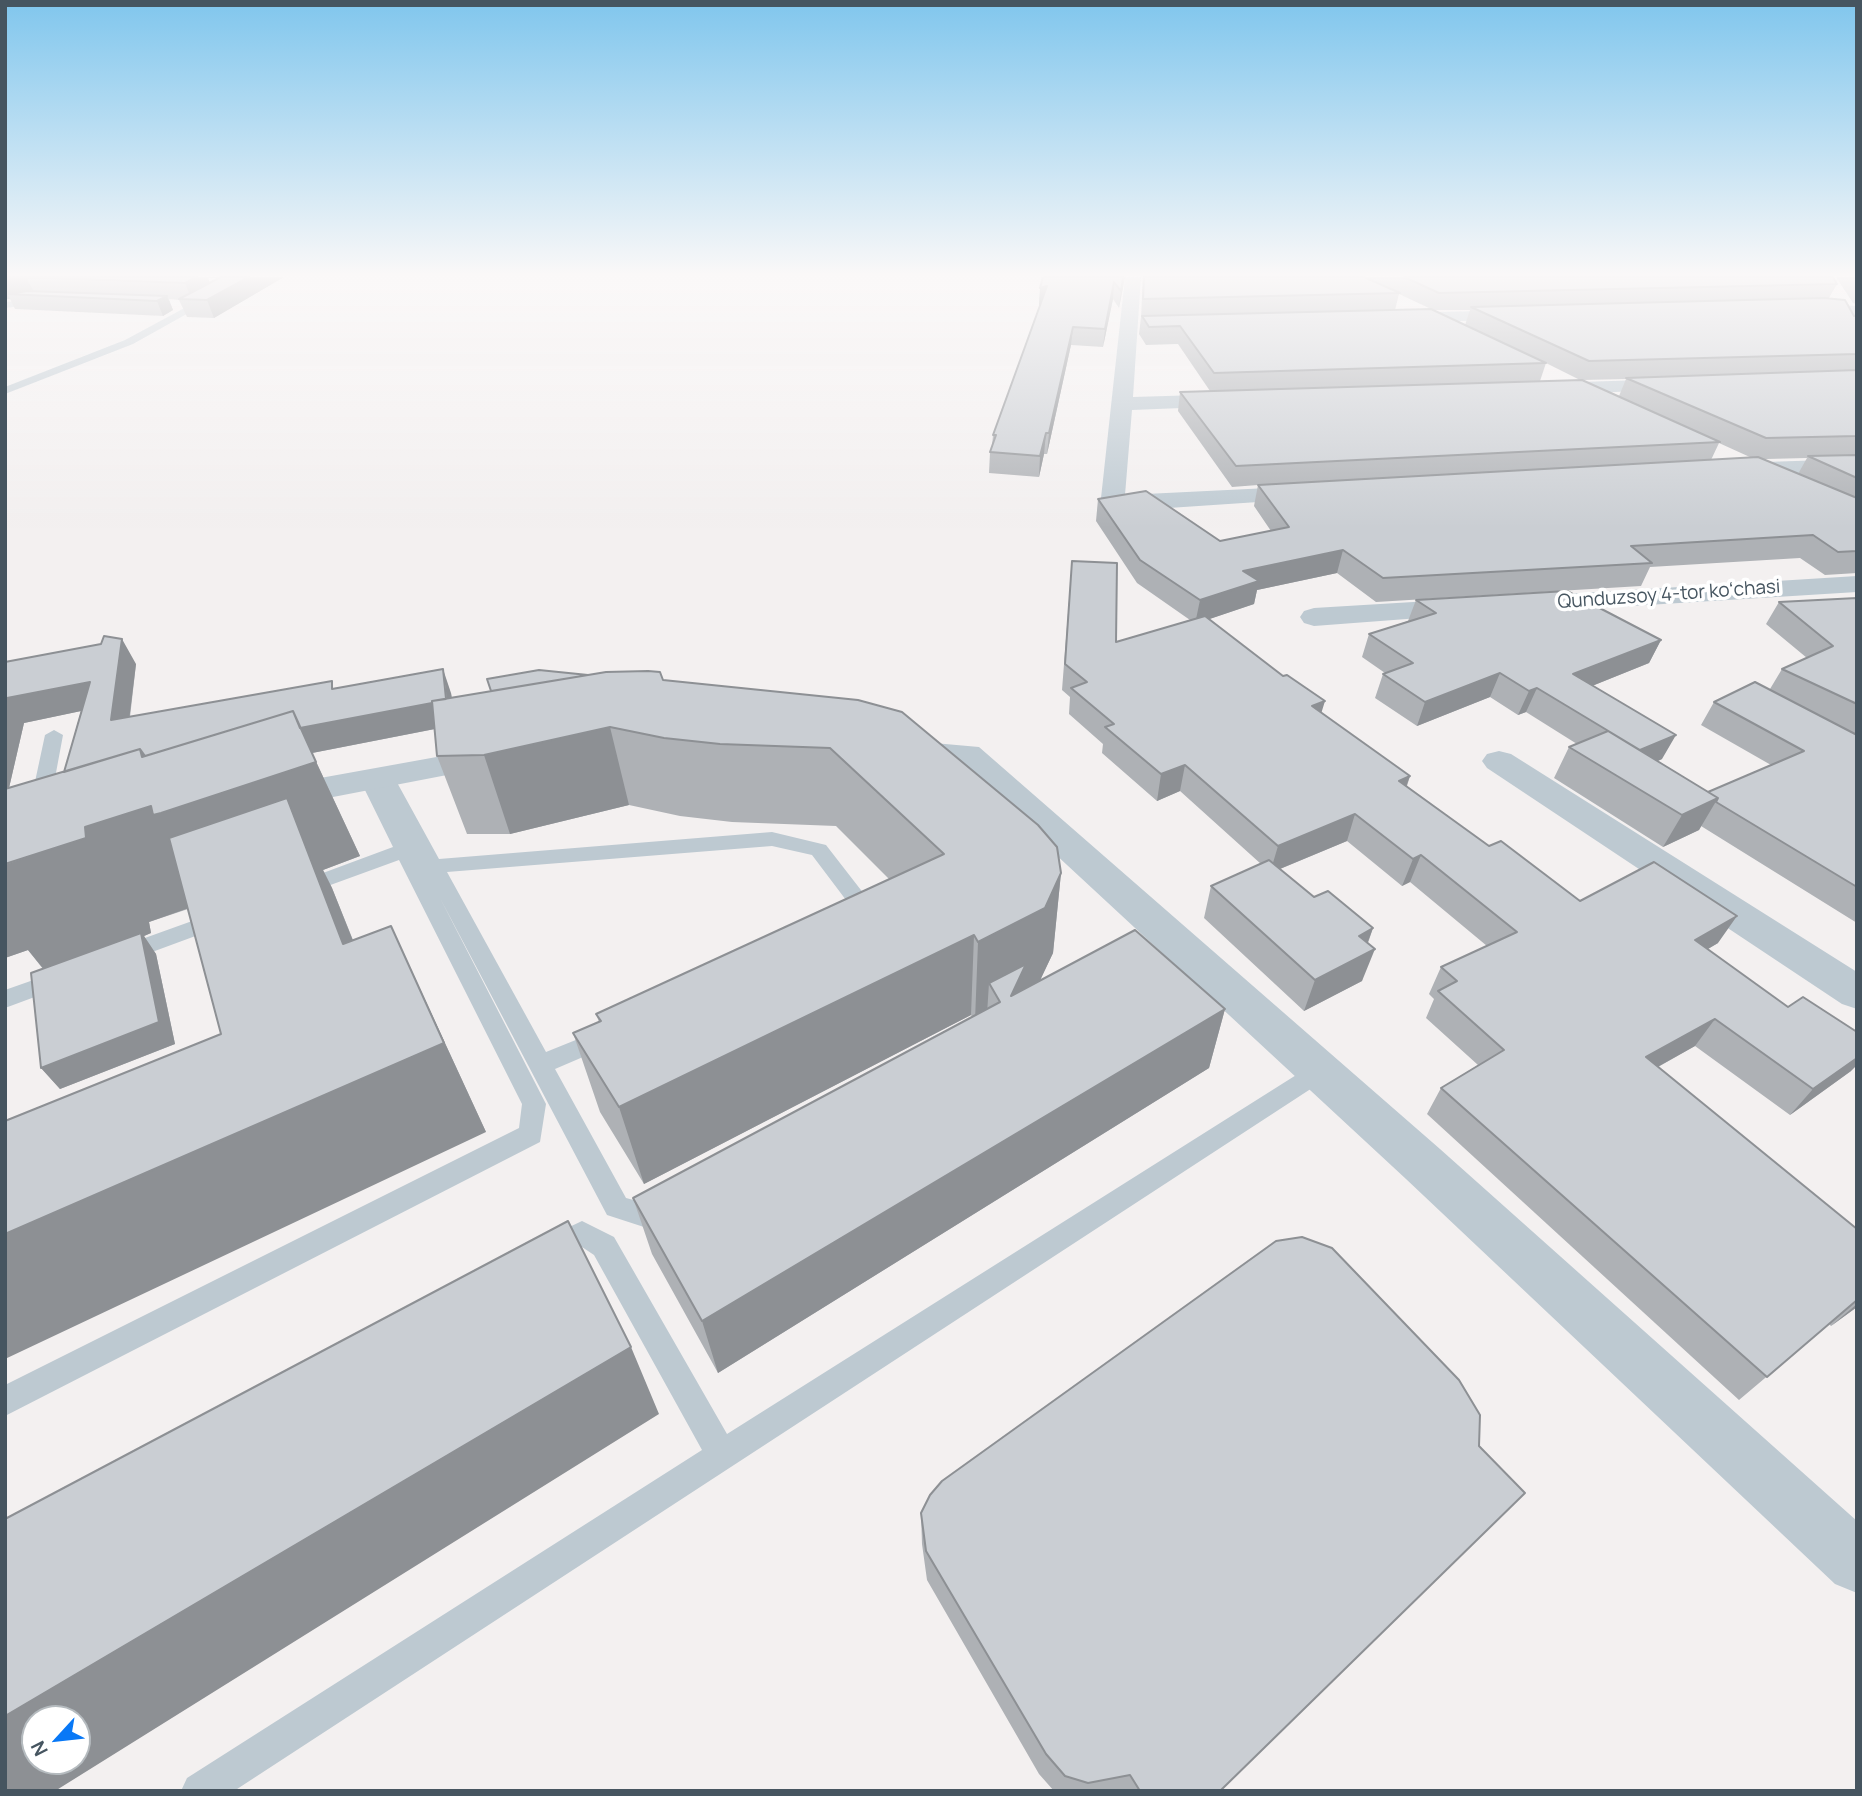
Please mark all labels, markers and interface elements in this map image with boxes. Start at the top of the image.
street label: Qunduzsoy 4-tor koʻchasi [1557,576,1781,614]
north arrow [21,1705,91,1775]
text: N [24,1737,54,1761]

